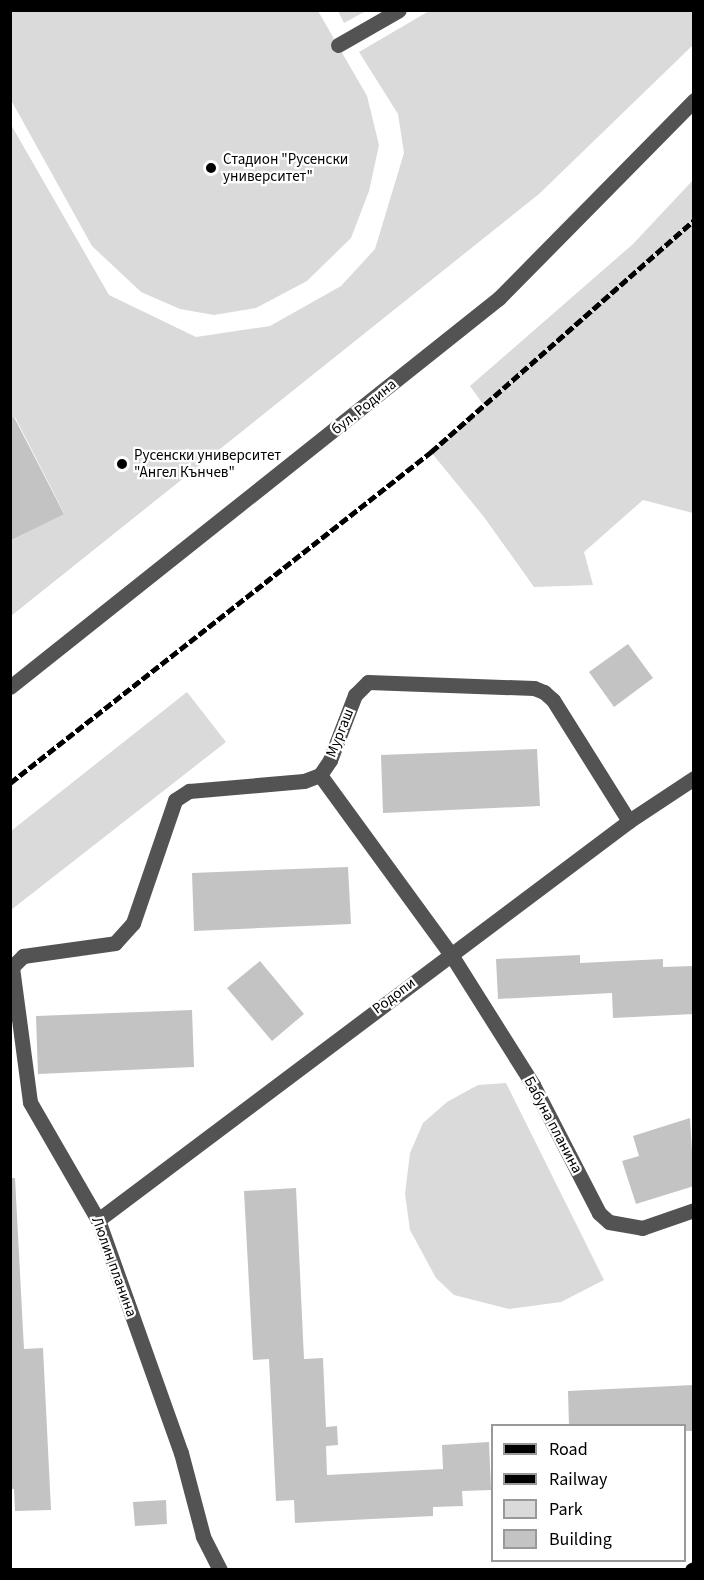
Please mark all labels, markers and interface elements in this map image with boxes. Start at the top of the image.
place label: Стадион "Русенски университет" [223,150,348,185]
marker: Стадион "Русенски университет" [204,161,218,175]
street label: бул. Родина [328,375,400,439]
place label: Русенски университет "Ангел Кънчев" [134,446,281,481]
marker: Русенски университет "Ангел Кънчев" [115,457,129,471]
street label: Мургаш [322,706,358,760]
street label: Родопи [369,974,419,1018]
street label: Бабуна планина [520,1074,586,1176]
street label: Люлин планина [88,1215,140,1319]
legend [491,1424,686,1562]
text: Road [549,1437,588,1462]
text: Railway [549,1467,608,1492]
text: Park [549,1497,583,1522]
text: Building [549,1527,612,1552]

